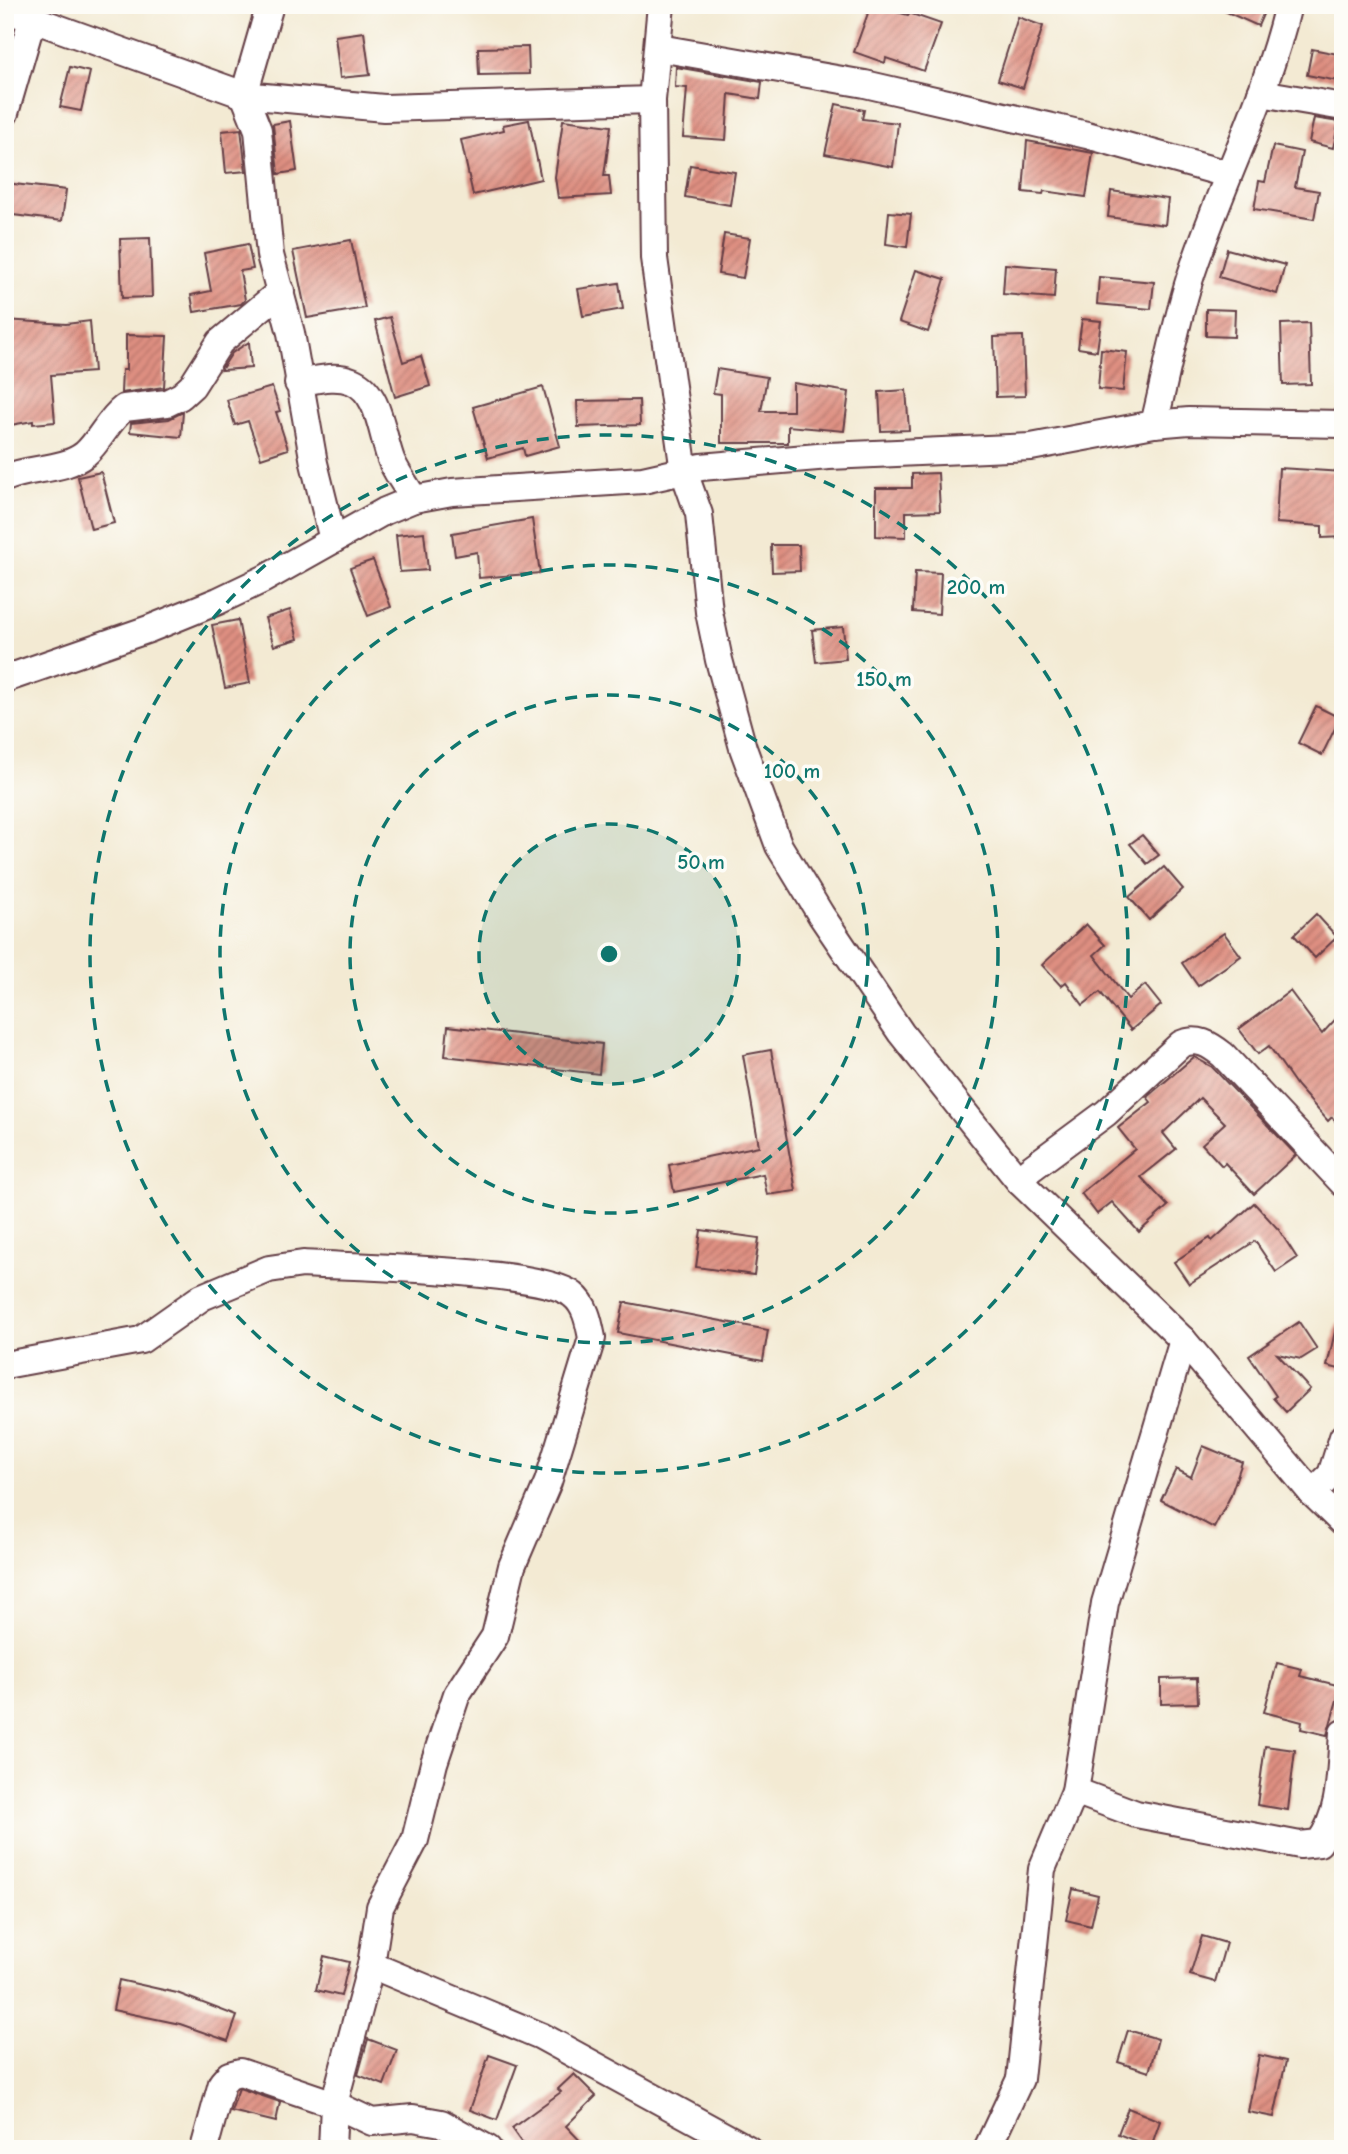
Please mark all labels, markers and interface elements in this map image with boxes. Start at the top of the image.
text: 200 m [947,575,1005,599]
text: 150 m [856,667,912,691]
text: 100 m [764,759,820,783]
text: 50 m [677,850,725,874]
centre of rings [597,942,621,966]

